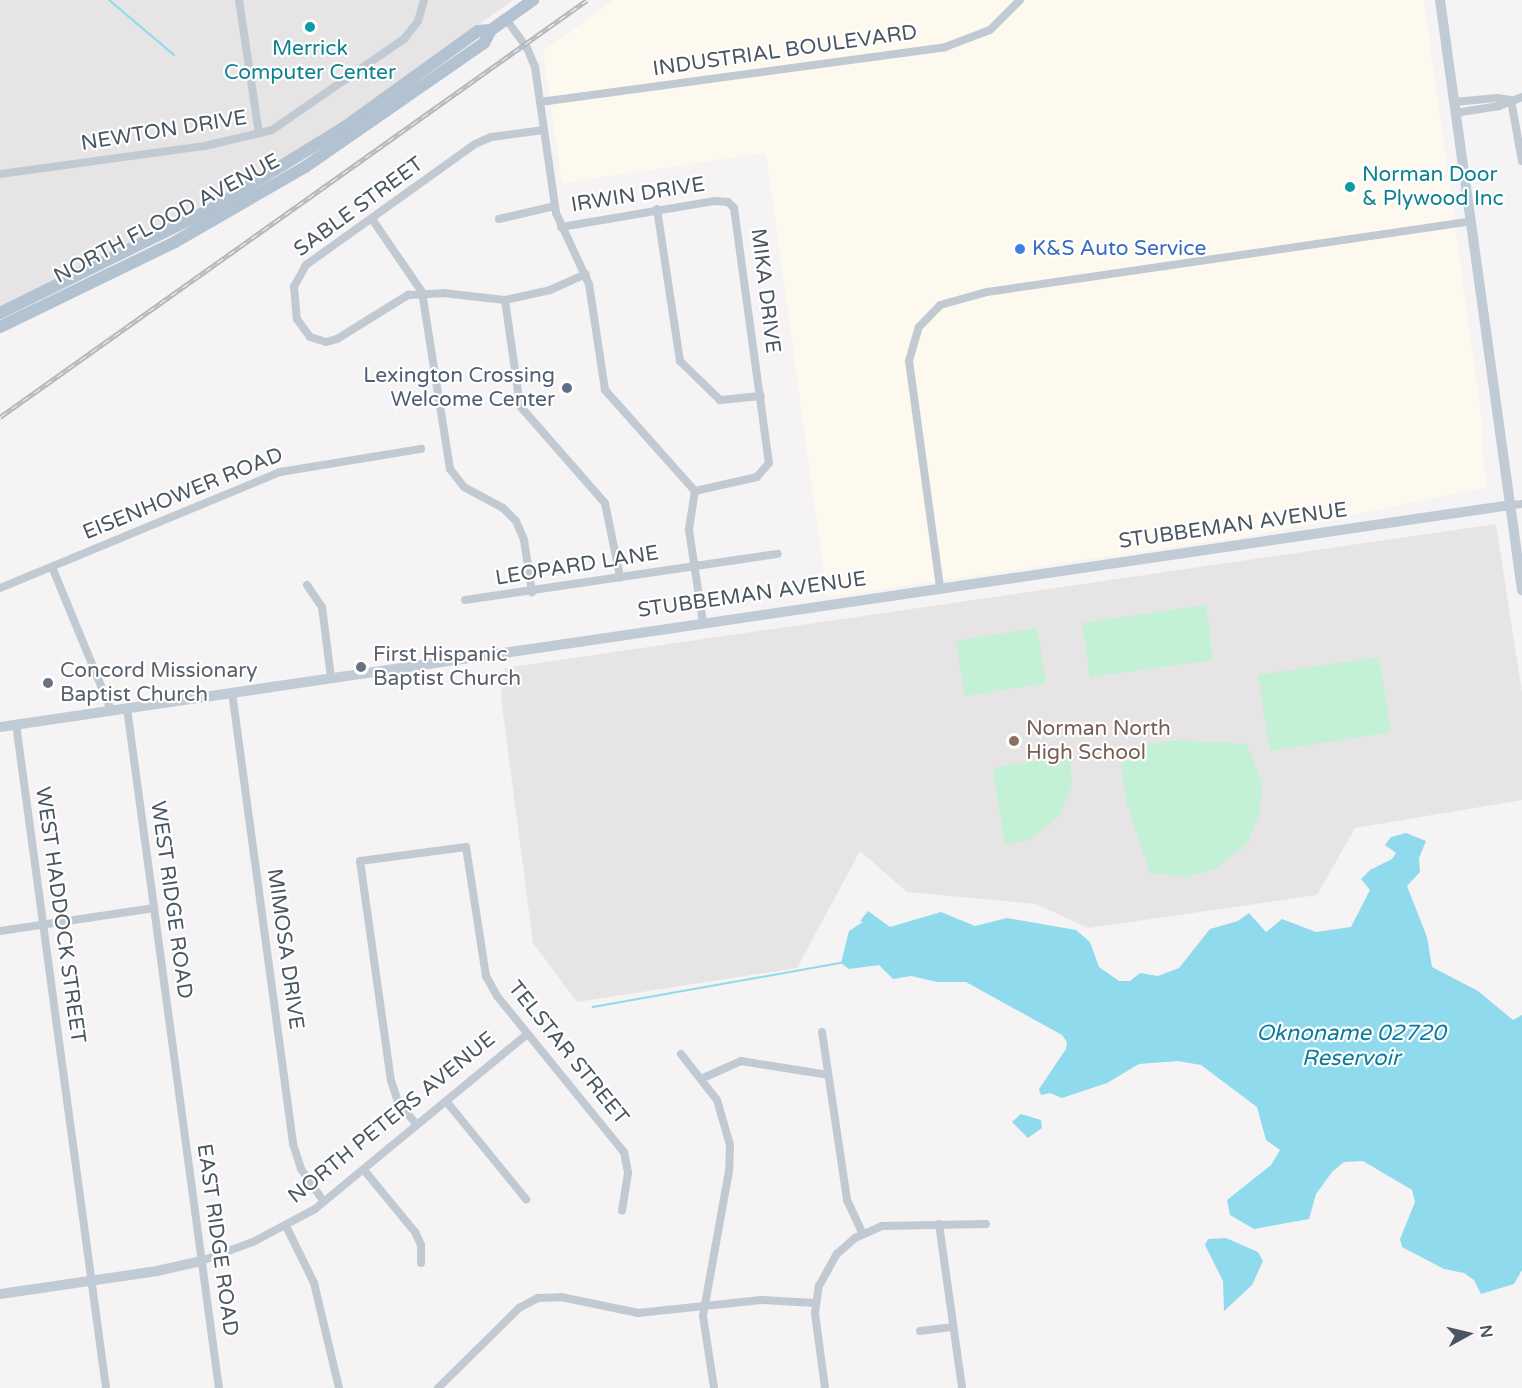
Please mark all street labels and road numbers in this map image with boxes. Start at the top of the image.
street label: INDUSTRIAL BOULEVARD [651,20,919,82]
street label: NEWTON DRIVE [79,105,249,157]
street label: NORTH FLOOD AVENUE [50,149,284,289]
street label: SABLE STREET [289,152,429,262]
street label: IRWIN DRIVE [569,172,707,218]
street label: MIKA DRIVE [745,227,785,355]
street label: EISENHOWER ROAD [79,442,287,546]
street label: STUBBEMAN AVENUE [1117,497,1349,555]
street label: LEOPARD LANE [494,541,660,591]
street label: STUBBEMAN AVENUE [636,566,868,624]
street label: WEST HADDOCK STREET [30,785,90,1045]
street label: WEST RIDGE ROAD [145,799,197,1001]
street label: MIMOSA DRIVE [261,867,309,1031]
street label: TELSTAR STREET [502,976,634,1130]
street label: NORTH PETERS AVENUE [283,1027,501,1209]
street label: EAST RIDGE ROAD [191,1142,243,1338]

